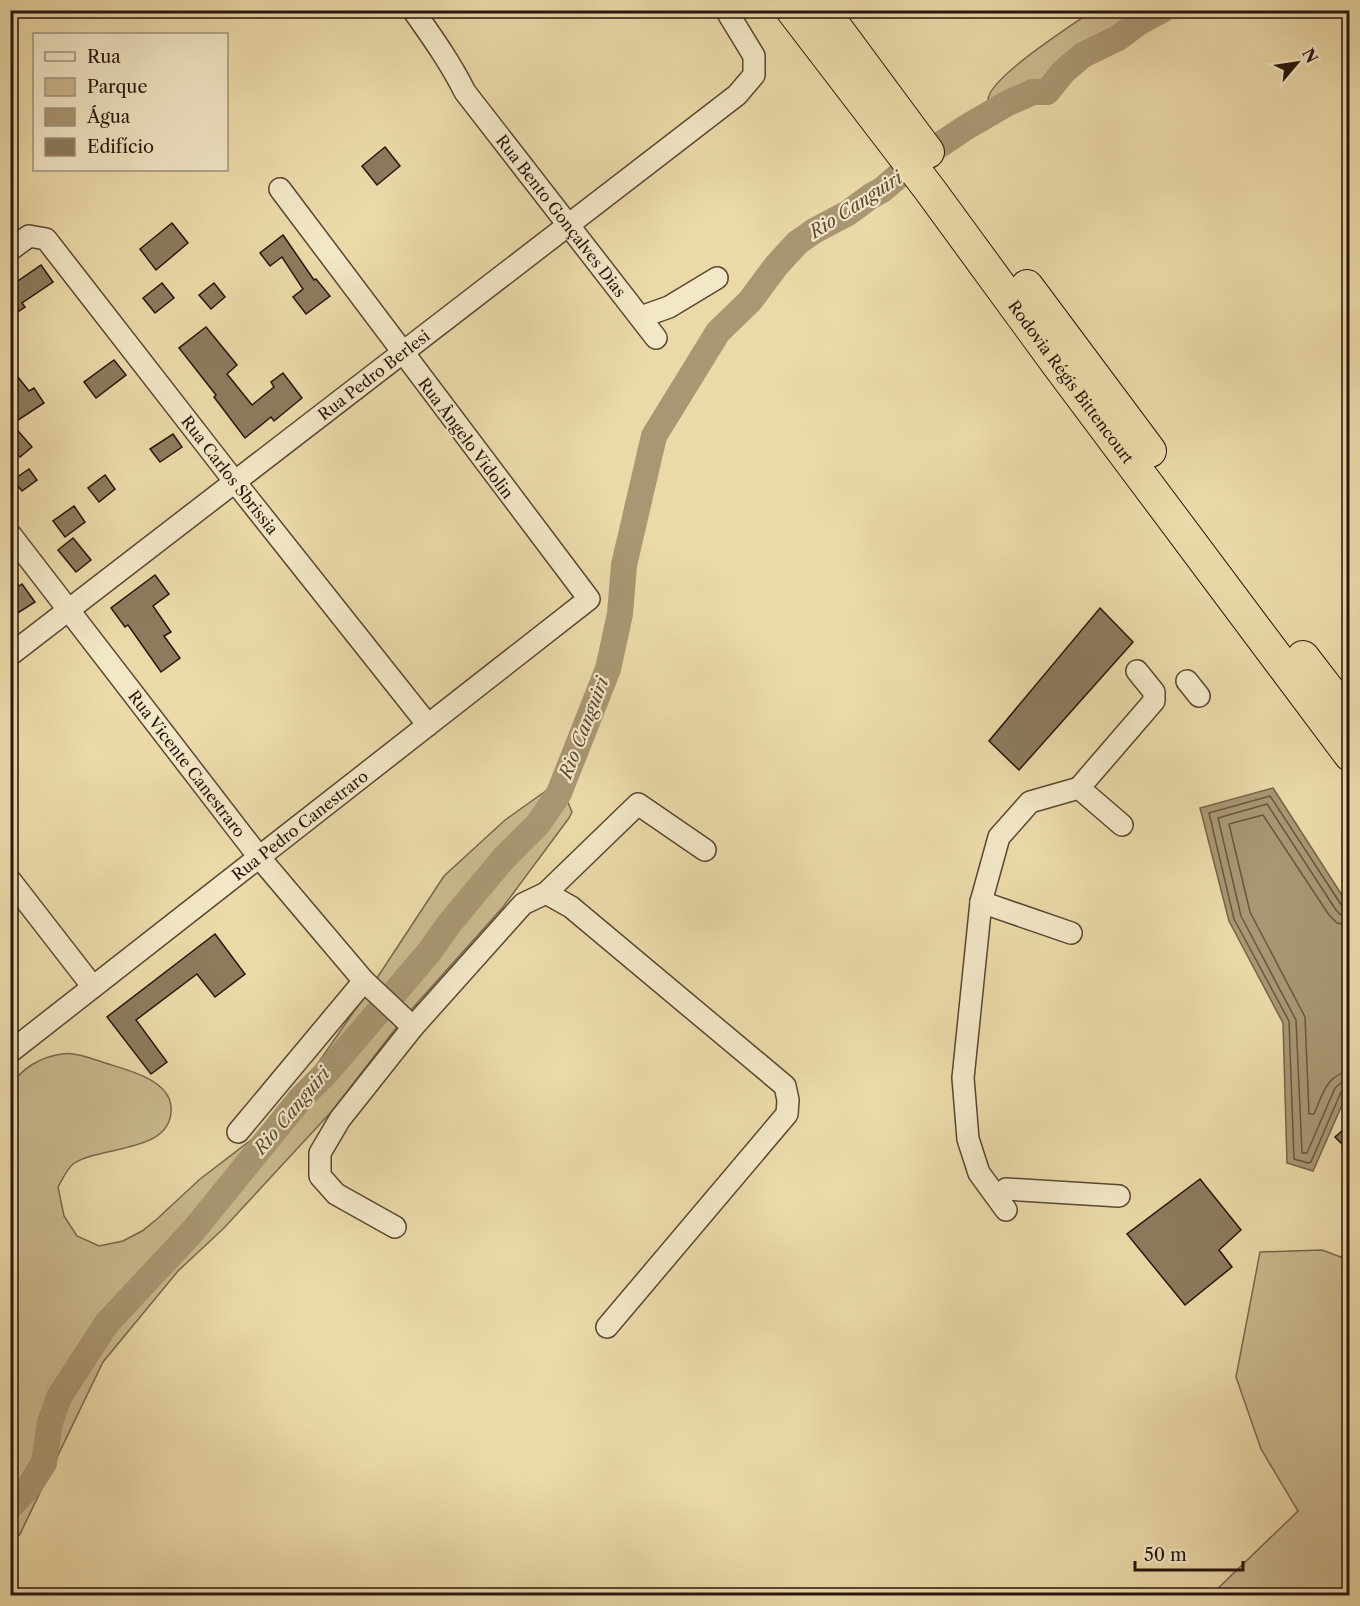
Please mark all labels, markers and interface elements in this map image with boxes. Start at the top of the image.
legend [33,33,228,171]
north arrow [1267,33,1327,93]
text: N [1298,45,1322,67]
text: Rua [87,46,121,68]
text: Parque [87,76,148,98]
text: Água [86,105,131,128]
street label: Rua Bento Gonçalves Dias [492,131,630,301]
text: Edifício [87,136,154,158]
water label: Rio Canguiri [804,166,908,244]
street label: Rodovia Régis Bittencourt [1004,296,1139,468]
street label: Rua Pedro Berlesi [314,325,434,424]
street label: Rua Ângelo Vidolin [414,374,518,502]
street label: Rua Carlos Sbrissia [177,412,283,539]
water label: Rio Canguiri [554,673,614,784]
street label: Rua Vicente Canestraro [124,686,250,841]
street label: Rua Pedro Canestraro [228,766,372,885]
water label: Rio Canguiri [248,1062,336,1160]
scale bar [1135,1534,1243,1572]
text: 50 m [1144,1544,1187,1566]

